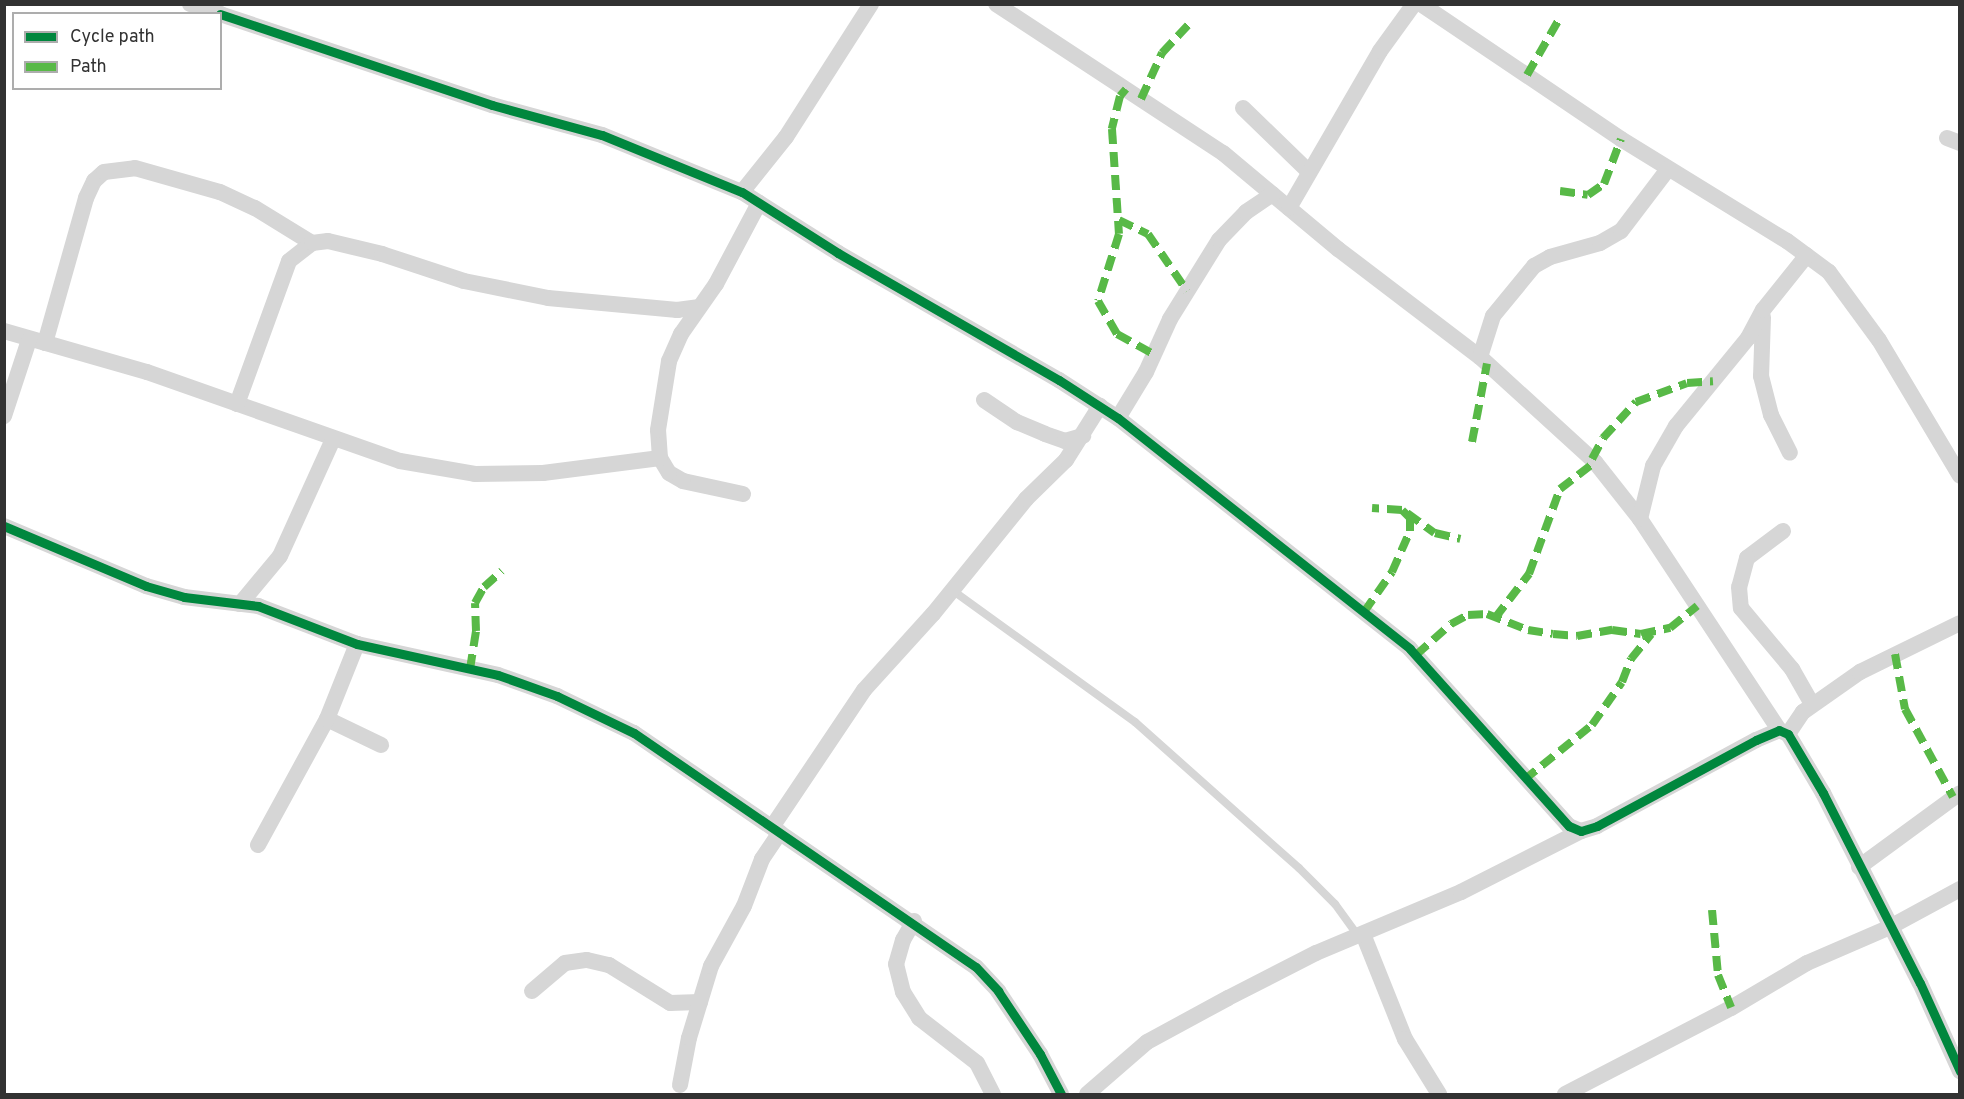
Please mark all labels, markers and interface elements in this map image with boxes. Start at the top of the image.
legend [12,12,222,90]
text: Cycle path [70,26,155,49]
text: Path [70,56,107,79]

